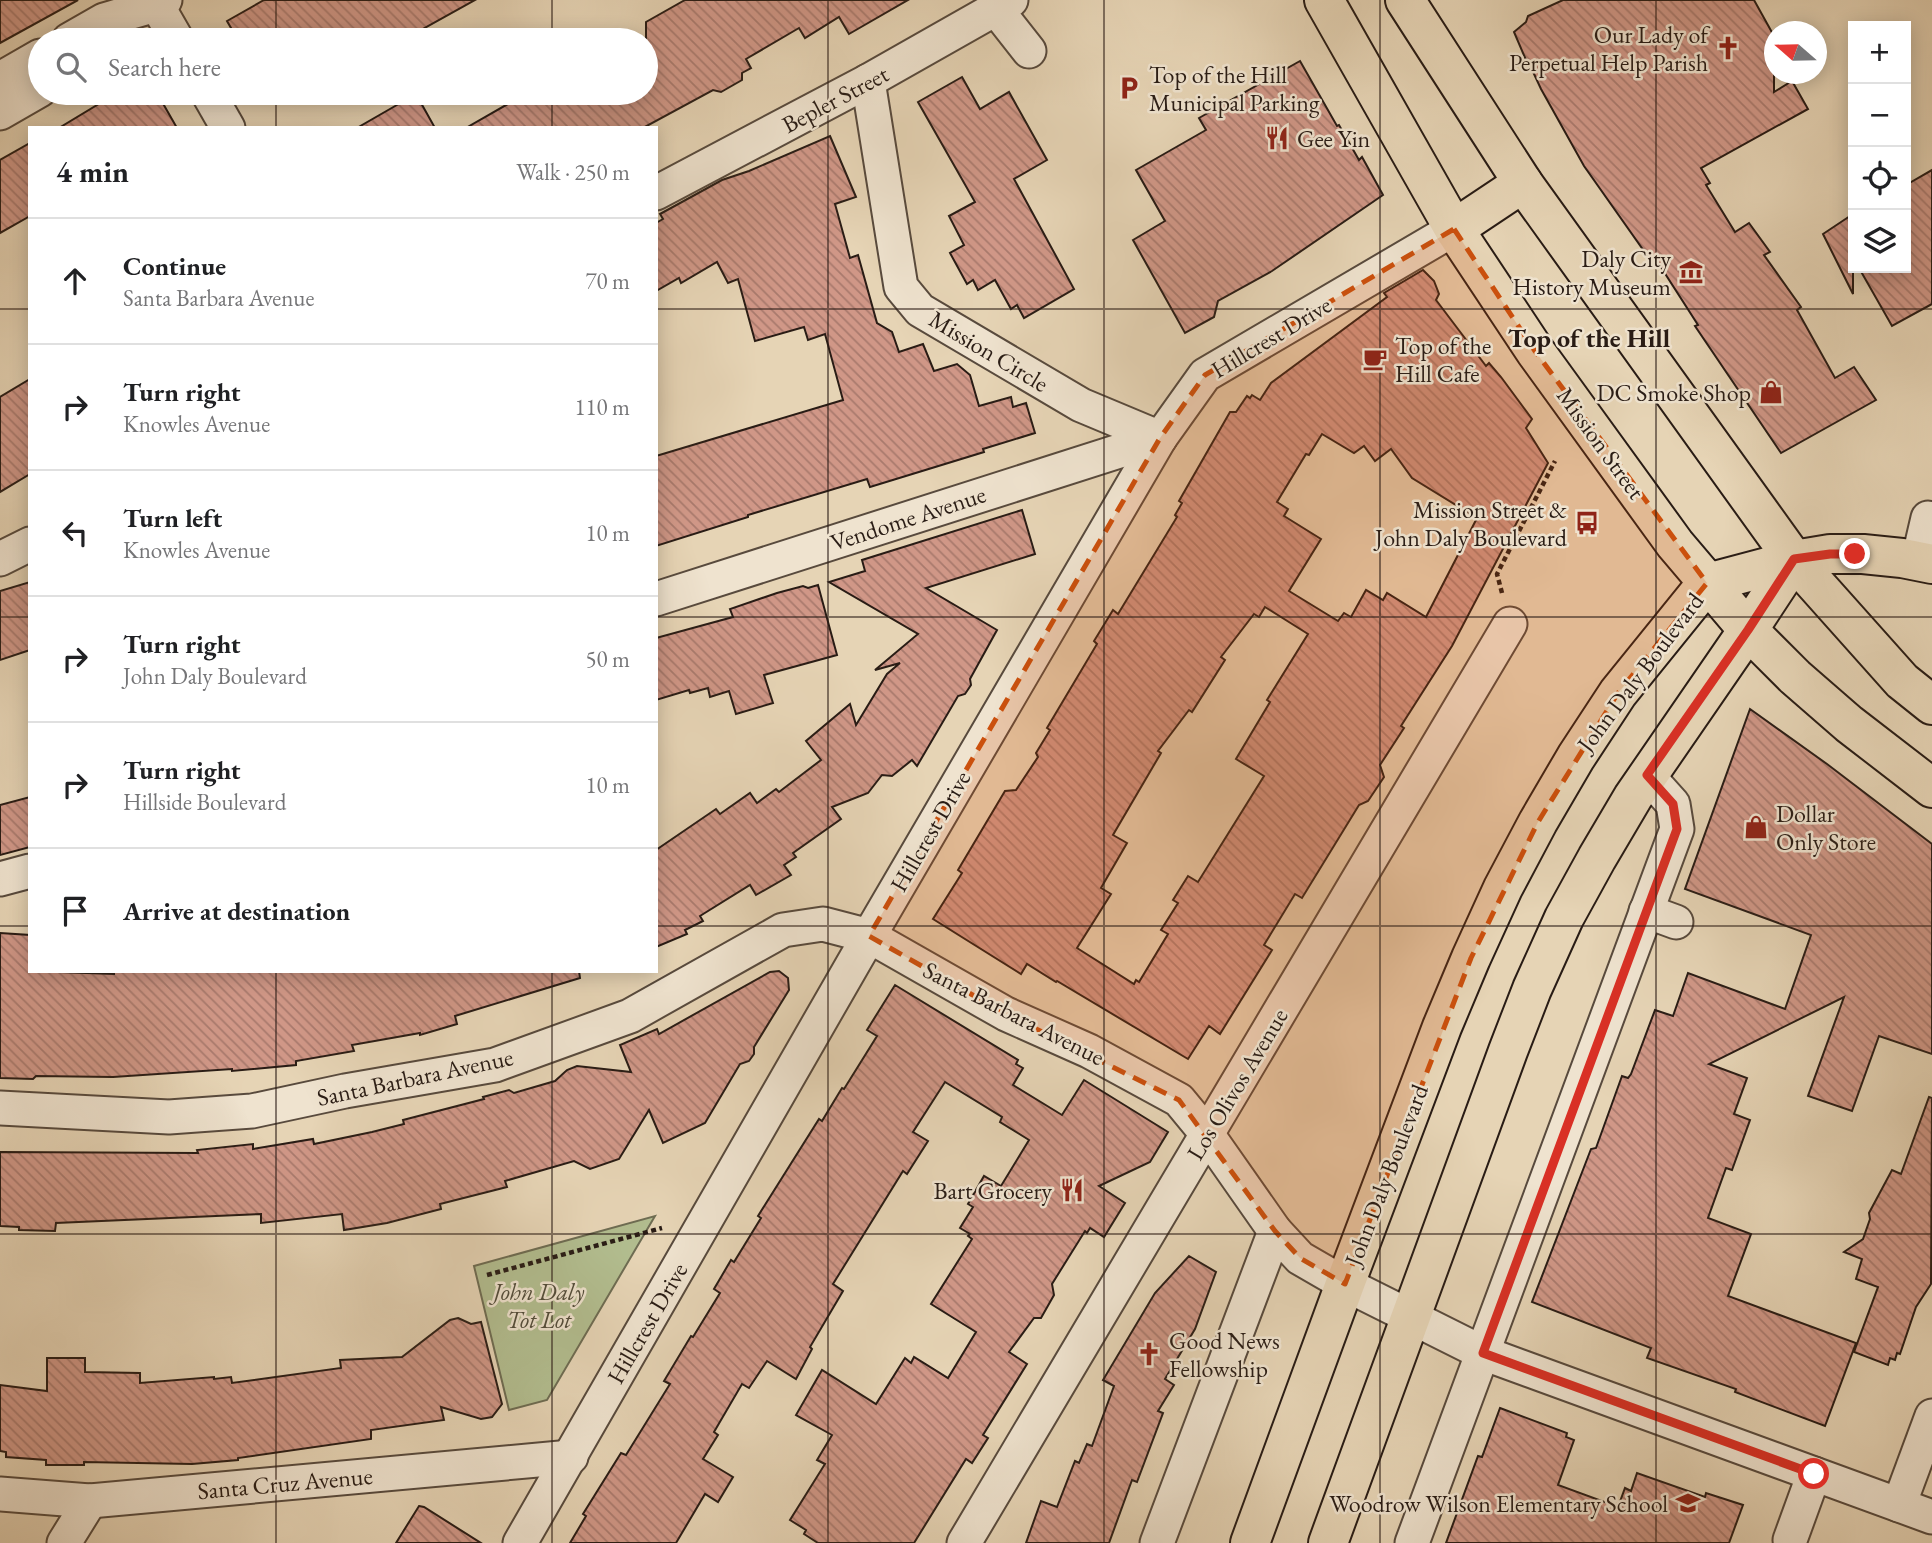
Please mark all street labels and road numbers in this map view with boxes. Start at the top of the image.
street label: Bepler Street [776,58,894,140]
street label: Hillcrest Drive [1205,289,1337,385]
street label: Mission Circle [924,303,1054,399]
street label: Mission Street [1550,381,1652,505]
street label: Vendome Avenue [826,478,990,558]
street label: John Daly Boulevard [1569,585,1711,760]
street label: Hillcrest Drive [883,765,977,897]
street label: Santa Barbara Avenue [918,954,1110,1072]
street label: Los Olivos Avenue [1180,1002,1294,1166]
street label: Santa Barbara Avenue [314,1041,516,1113]
street label: John Daly Boulevard [1336,1079,1435,1272]
street label: Hillcrest Drive [600,1257,694,1389]
street label: Santa Cruz Avenue [196,1460,374,1506]

